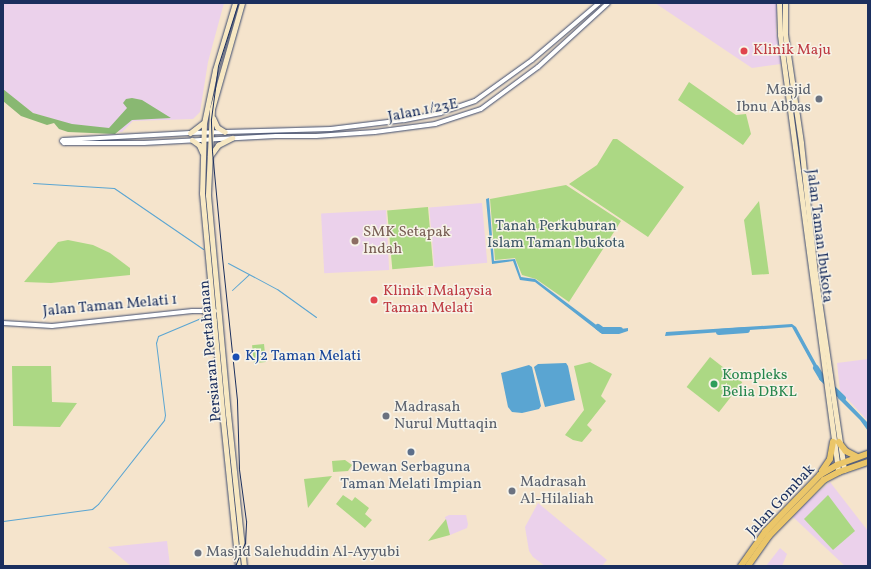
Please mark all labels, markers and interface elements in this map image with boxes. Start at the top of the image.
place label: Klinik Maju [753,42,831,60]
marker: Klinik Maju [738,45,750,57]
place label: Masjid Ibnu Abbas [736,81,811,116]
marker: Masjid Ibnu Abbas [814,94,824,104]
street label: Jalan 1/23E [386,95,460,127]
street label: Jalan Taman Ibukota [802,168,836,304]
park label: Tanah Perkuburan Islam Taman Ibukota [487,217,625,252]
place label: SMK Setapak Indah [363,223,451,258]
marker: SMK Setapak Indah [350,236,360,246]
street label: Persiaran Pertahanan [196,279,226,423]
place label: Klinik 1Malaysia Taman Melati [383,282,492,317]
street label: Jalan Taman Melati 1 [42,291,178,321]
marker: Klinik 1Malaysia Taman Melati [368,294,380,306]
place label: KJ2 Taman Melati [245,348,361,366]
marker: KJ2 Taman Melati [230,351,242,363]
place label: Kompleks Belia DBKL [722,366,797,401]
marker: Kompleks Belia DBKL [709,379,719,389]
place label: Madrasah Nurul Muttaqin [394,398,497,433]
marker: Madrasah Nurul Muttaqin [381,411,391,421]
marker: Dewan Serbaguna Taman Melati Impian [406,447,416,457]
place label: Dewan Serbaguna Taman Melati Impian [340,458,482,493]
street label: Jalan Gombak [743,461,819,541]
place label: Madrasah Al-Hilaliah [520,473,594,508]
marker: Madrasah Al-Hilaliah [507,486,517,496]
place label: Masjid Salehuddin Al-Ayyubi [206,544,400,562]
marker: Masjid Salehuddin Al-Ayyubi [193,548,203,558]

